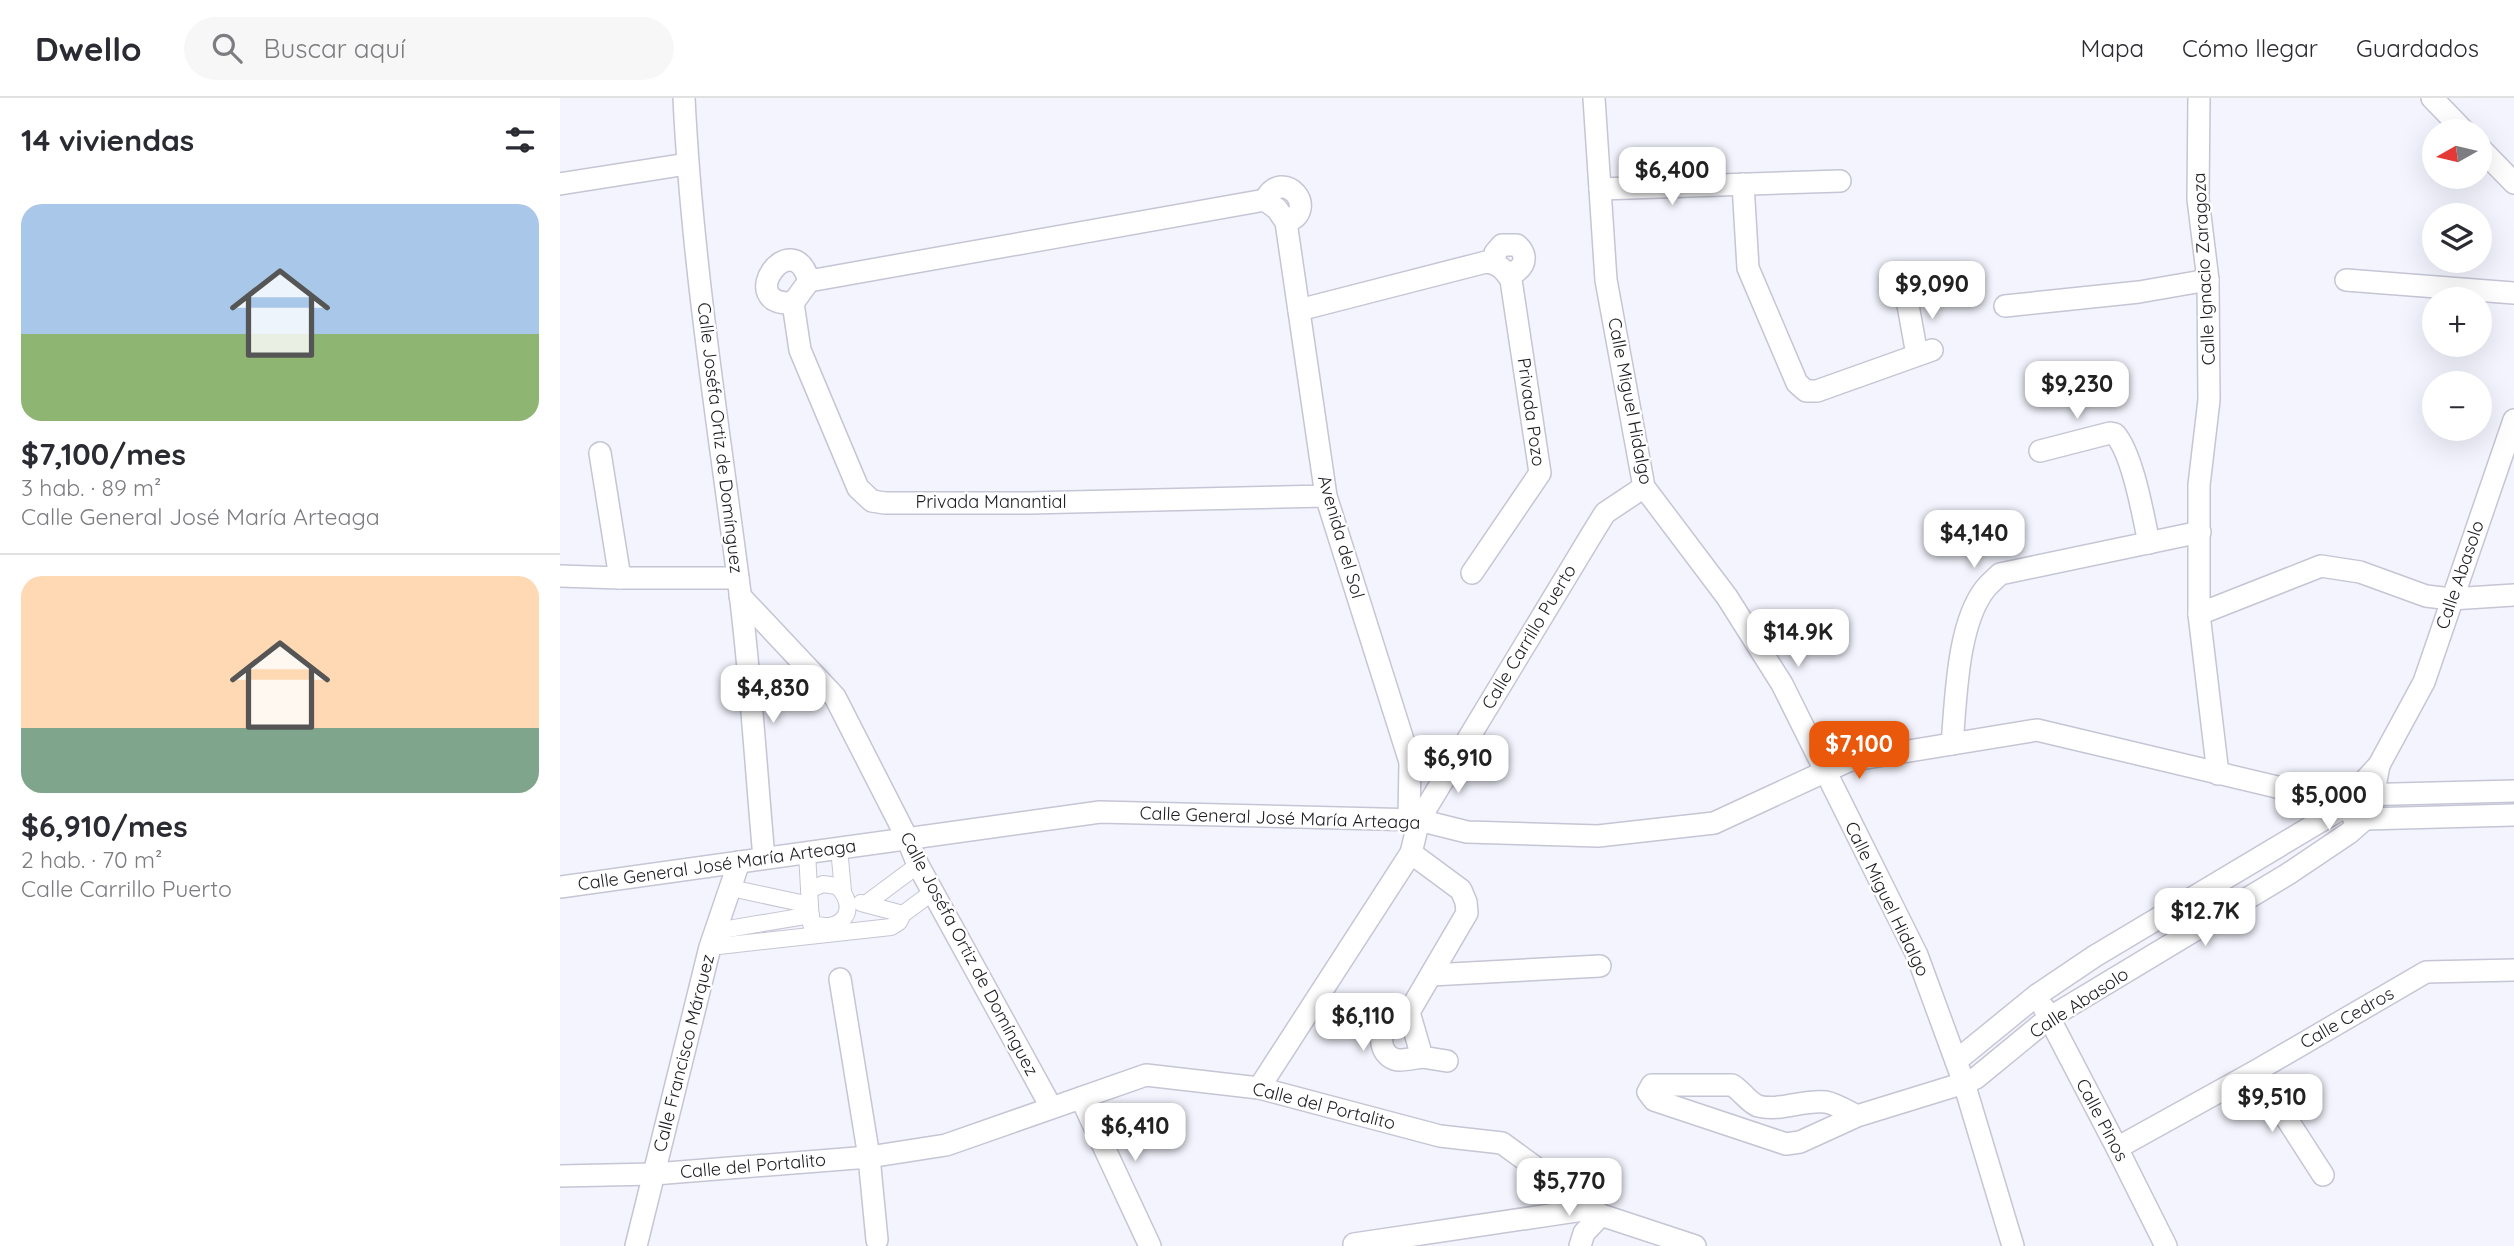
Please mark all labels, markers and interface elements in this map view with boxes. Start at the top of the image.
search box [184,17,674,80]
text: Dwello [35,28,142,69]
icon: search [208,29,246,67]
text: Buscar aquí [264,32,406,65]
text: Mapa [2081,33,2144,63]
text: Cómo llegar [2182,33,2318,63]
text: Guardados [2356,33,2479,63]
north arrow [2422,119,2492,189]
map controls [2422,119,2492,441]
text: 14 viviendas [21,121,194,159]
icon: filters [501,121,539,159]
pin: $6,400 [1615,148,1729,207]
text: $6,400 [1635,155,1709,184]
street label: Calle Ignacio Zaragoza [2187,172,2220,366]
button: layers [2422,203,2492,273]
icon: home [217,250,343,376]
pin: $9,090 [1875,262,1989,321]
text: $9,090 [1895,269,1969,298]
button: + [2422,287,2492,357]
street label: Calle Joséfa Ortiz de Domínguez [692,301,749,575]
street label: Calle Miguel Hidalgo [1603,316,1658,486]
street label: Privada Pozo [1513,356,1550,468]
pin: $9,230 [2020,362,2134,421]
text: $9,230 [2041,369,2113,398]
button: − [2422,371,2492,441]
text: $7,100/mes [21,435,186,473]
text: 3 hab. · 89 m² [21,473,161,502]
street label: Avenida del Sol [1313,473,1370,601]
street label: Privada Manantial [915,490,1067,513]
text: Calle General José María Arteaga [21,502,380,531]
pin: $4,140 [1917,510,2031,570]
street label: Calle Abasolo [2430,517,2489,632]
text: $4,140 [1940,518,2008,547]
street label: Calle Carrillo Puerto [1476,560,1581,713]
pin: $14.9K [1741,610,1855,669]
text: $14.9K [1763,617,1833,646]
icon: home [217,622,343,748]
pin: $4,830 [716,666,830,725]
text: $4,830 [737,673,809,702]
pin: $7,100 [1802,722,1916,781]
text: $7,100 [1825,729,1893,758]
pin: $6,910 [1401,736,1515,795]
text: $6,910 [1424,743,1492,772]
pin: $5,000 [2272,772,2386,832]
text: $5,000 [2291,780,2367,809]
street label: Calle General José María Arteaga [1139,801,1421,834]
text: $6,910/mes [21,807,188,845]
street label: Calle Miguel Hidalgo [1840,818,1935,980]
street label: Calle Joséfa Ortiz de Domínguez [895,828,1044,1080]
street label: Calle General José María Arteaga [576,834,857,895]
text: 2 hab. · 70 m² [21,845,162,874]
text: Calle Carrillo Puerto [21,874,232,903]
pin: $12.7K [2148,888,2262,948]
text: $12.7K [2170,896,2240,925]
street label: Calle Francisco Márquez [648,952,719,1154]
street label: Calle Abasolo [2025,962,2133,1043]
street label: Calle Cedros [2296,981,2398,1054]
pin: $6,110 [1306,993,1420,1053]
text: $6,110 [1331,1001,1395,1030]
pin: $9,510 [2215,1074,2329,1134]
street label: Calle Pinos [2071,1075,2134,1165]
street label: Calle del Portalito [1250,1077,1398,1134]
text: $9,510 [2238,1082,2306,1111]
pin: $6,410 [1078,1104,1192,1163]
text: $6,410 [1101,1111,1169,1140]
street label: Calle del Portalito [679,1148,827,1183]
pin: $5,770 [1512,1158,1626,1218]
text: $5,770 [1533,1166,1605,1195]

